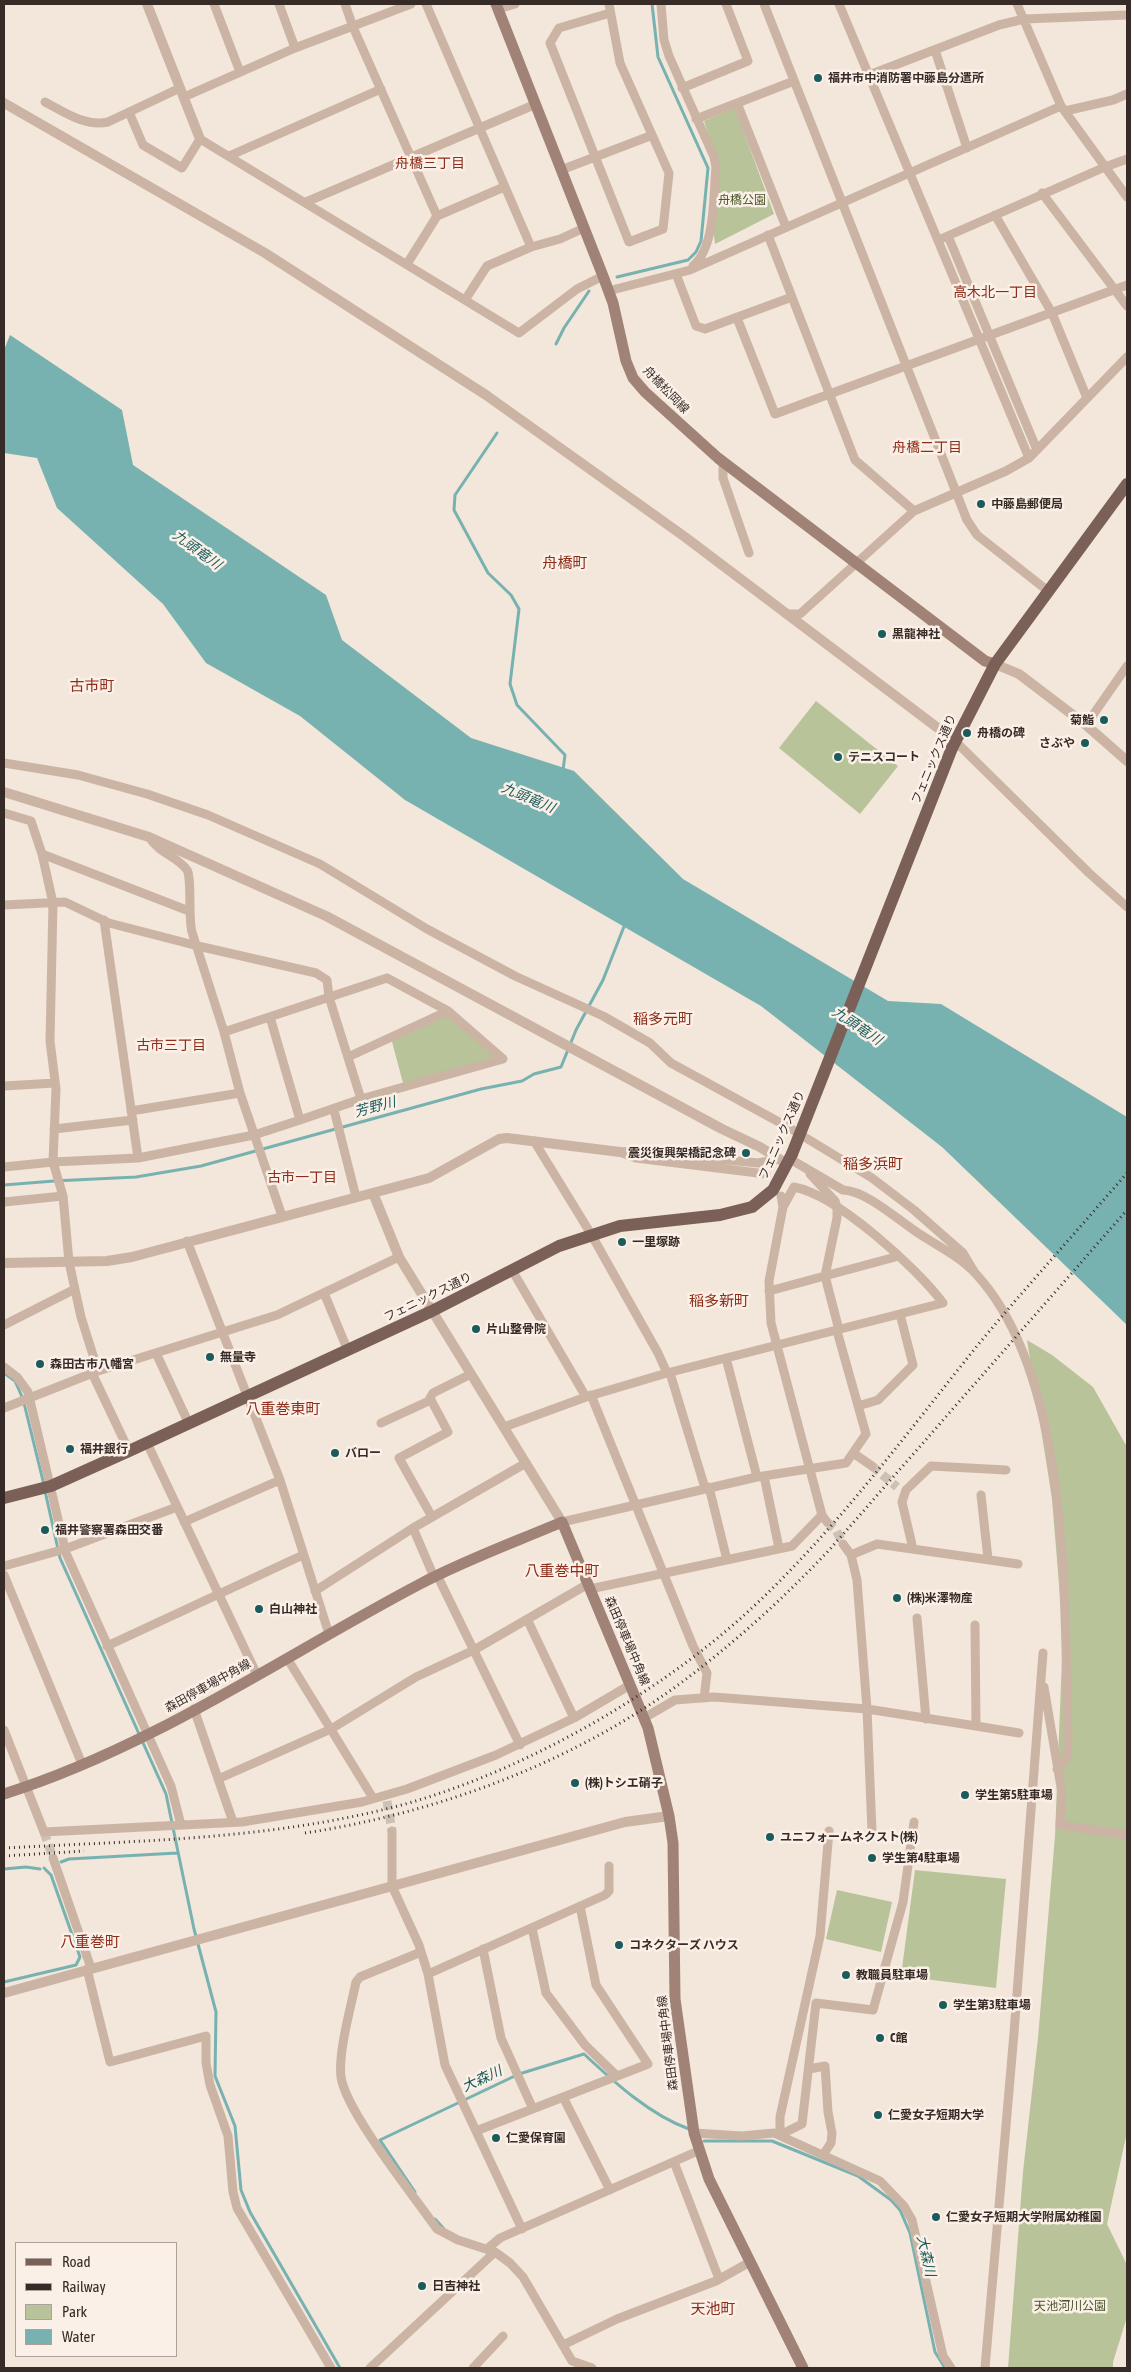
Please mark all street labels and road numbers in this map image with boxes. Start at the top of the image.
street label: 舟橋松岡線 [640,363,692,417]
street label: フェニックス通り [909,712,959,806]
street label: フェニックス通り [756,1088,808,1182]
street label: フェニックス通り [382,1269,474,1325]
street label: 森田停車場中角線 [602,1594,652,1688]
street label: 森田停車場中角線 [163,1656,253,1716]
street label: 森田停車場中角線 [655,1994,681,2092]

